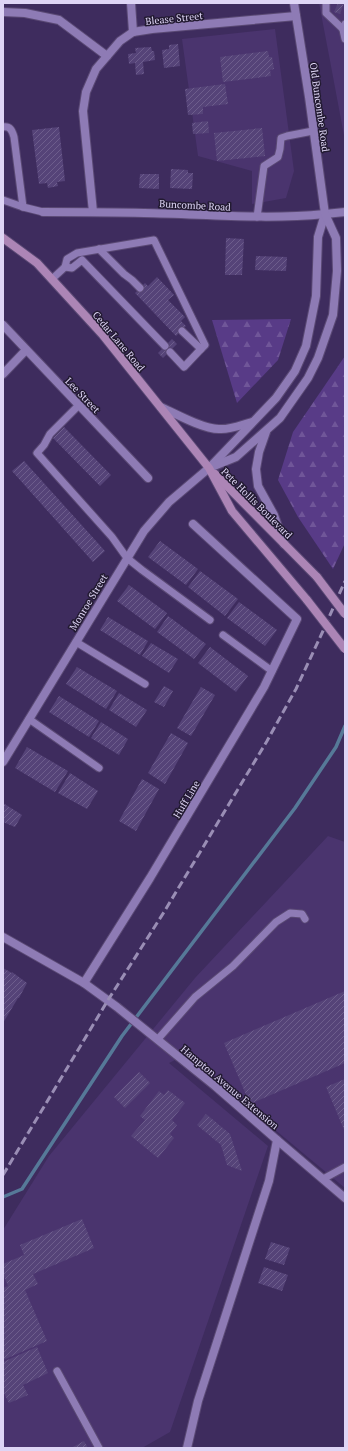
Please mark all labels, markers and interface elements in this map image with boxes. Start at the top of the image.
street label: Blease Street [145,9,204,28]
street label: Old Buncombe Road [307,62,332,153]
street label: Buncombe Road [159,197,232,214]
street label: Cedar Lane Road [90,309,148,374]
street label: Lee Street [62,375,103,416]
street label: Pete Hollis Boulevard [218,465,295,542]
street label: Monroe Street [66,571,111,633]
street label: Huff Line [170,778,203,821]
street label: Hampton Avenue Extension [178,1043,281,1132]

